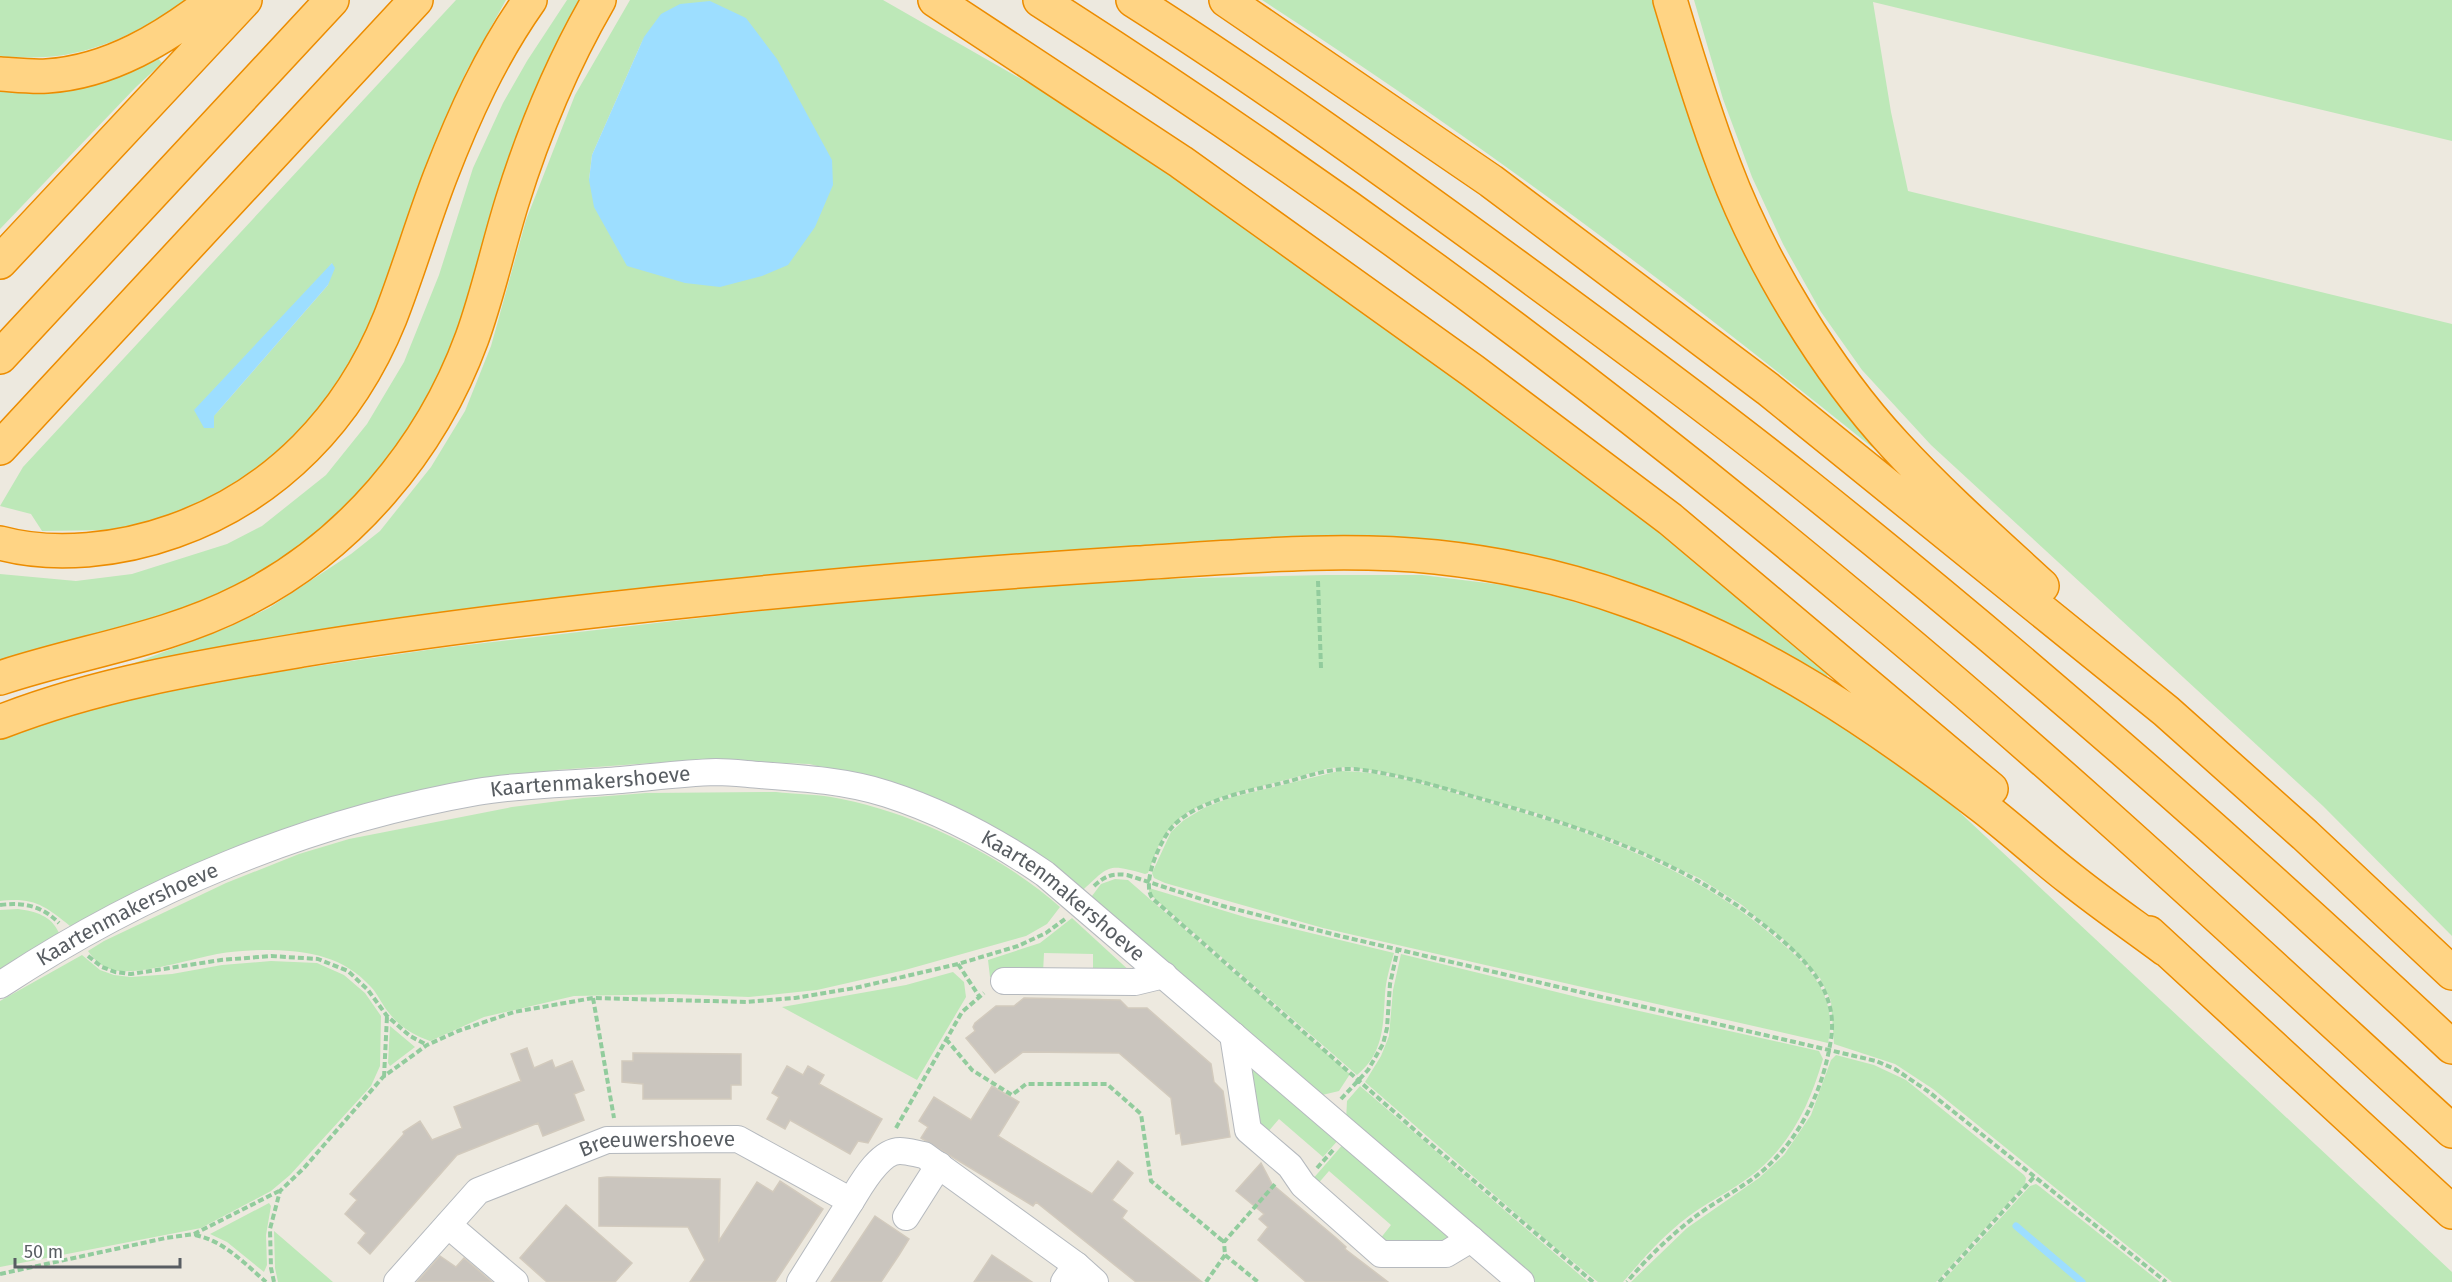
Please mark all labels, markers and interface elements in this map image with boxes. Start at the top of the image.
street label: Kaartenmakershoeve [488,760,691,803]
street label: Kaartenmakershoeve [977,824,1151,967]
street label: Kaartenmakershoeve [32,857,222,972]
street label: Breeuwershoeve [575,1126,735,1163]
scale bar [15,1231,180,1269]
text: 50 m [24,1241,63,1263]

